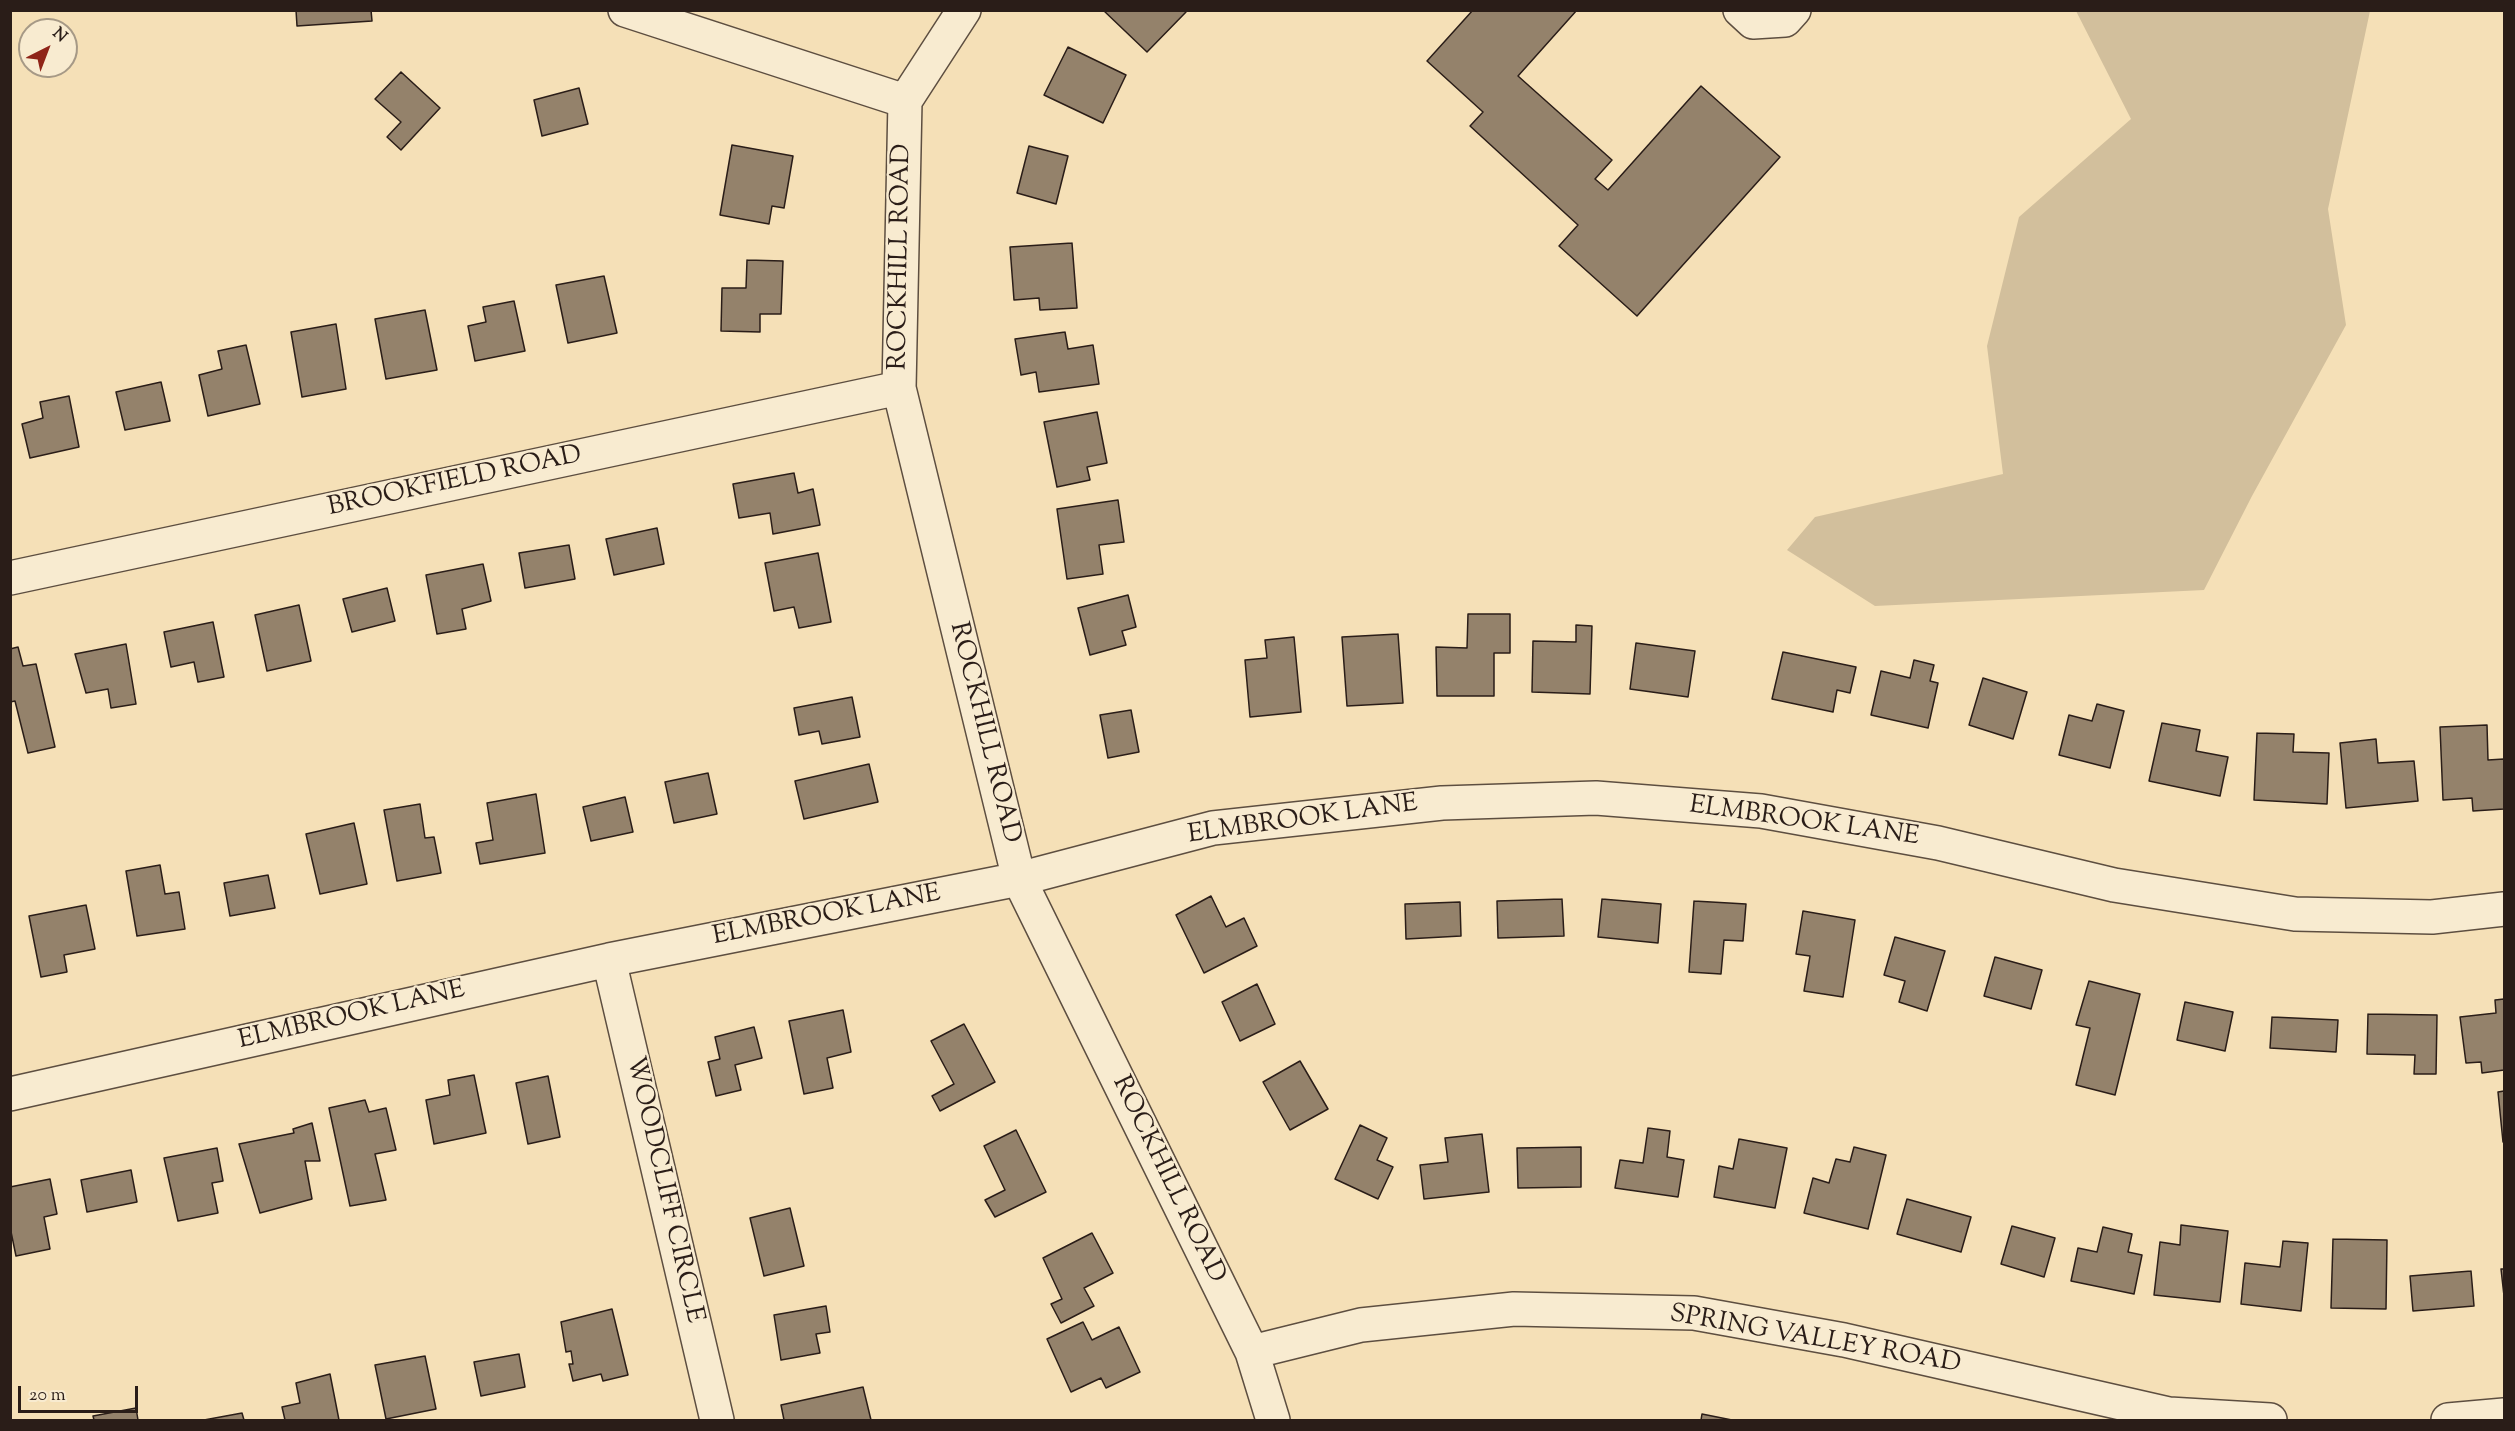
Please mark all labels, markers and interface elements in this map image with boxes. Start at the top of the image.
north arrow [18,18,78,78]
text: N [47,23,71,49]
street label: ROCKHILL ROAD [884,144,920,370]
street label: BROOKFIELD ROAD [325,441,585,525]
street label: ROCKHILL ROAD [940,619,1026,847]
street label: ELMBROOK LANE [1186,789,1420,853]
street label: ELMBROOK LANE [1687,791,1921,855]
street label: ELMBROOK LANE [710,880,944,954]
street label: ELMBROOK LANE [236,976,468,1058]
street label: WOODCLIFF CIRCLE [617,1054,709,1326]
street label: ROCKHILL ROAD [1103,1071,1231,1289]
street label: SPRING VALLEY ROAD [1667,1300,1963,1382]
scale bar [21,1374,141,1412]
text: 20 m [29,1383,66,1409]

